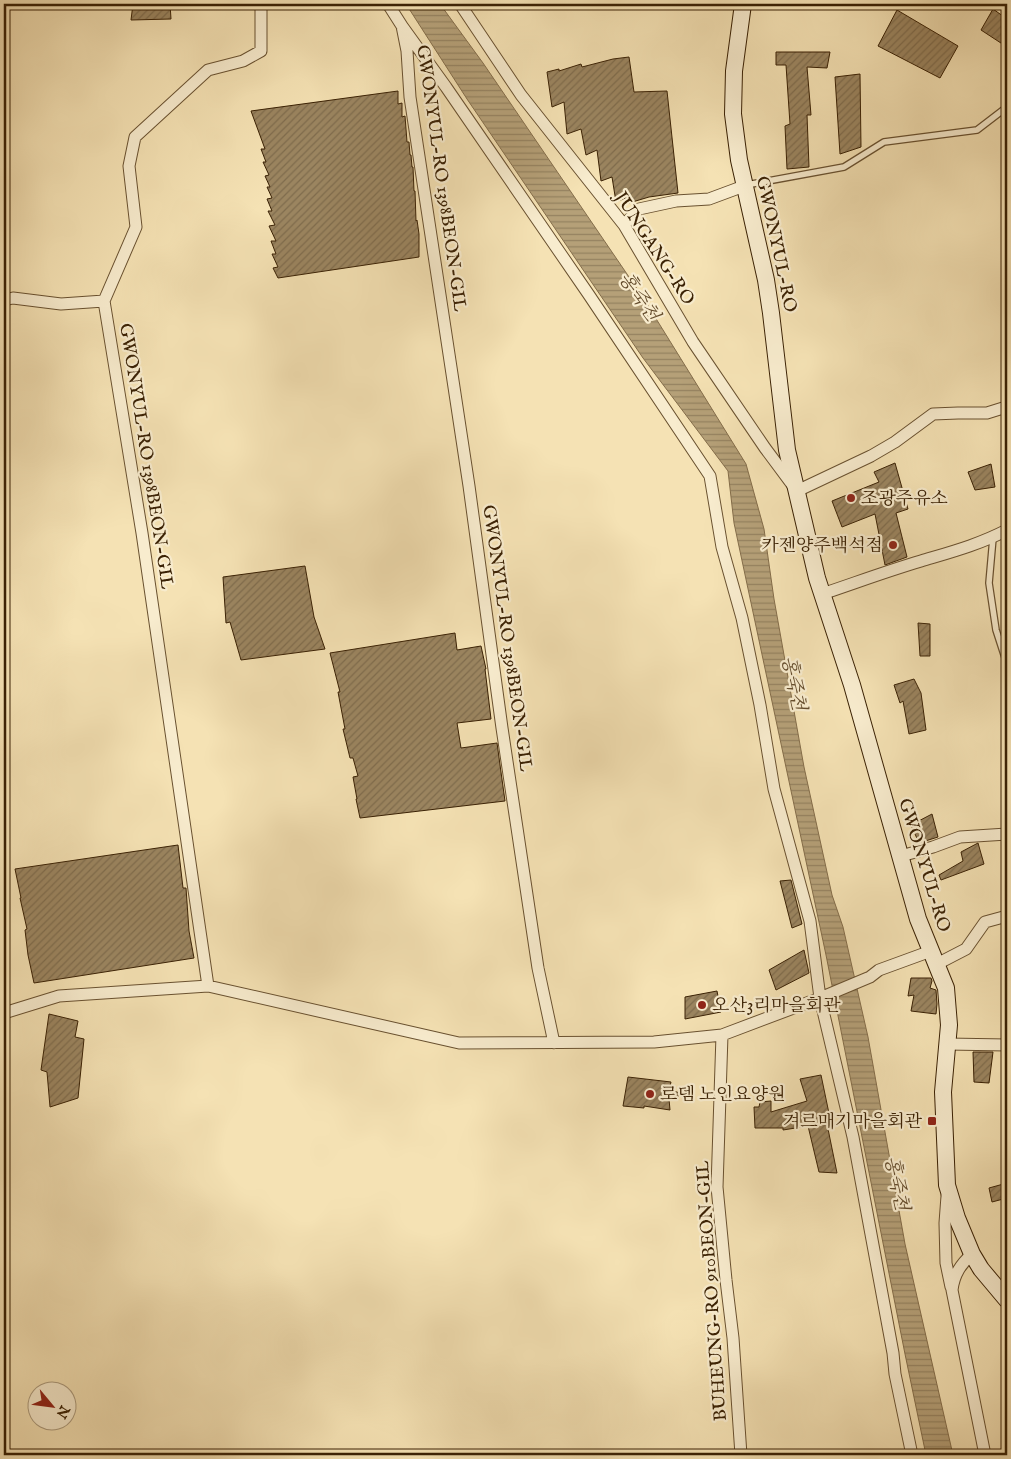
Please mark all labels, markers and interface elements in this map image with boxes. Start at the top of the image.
street label: GWONYUL-RO 1398BEON-GIL [410,44,471,313]
street label: GWONYUL-RO [750,174,801,315]
street label: JUNGANG-RO [607,186,699,310]
water label: 홍죽천 [613,268,665,328]
street label: GWONYUL-RO 1398BEON-GIL [113,322,178,591]
place label: 조광주유소 [861,488,948,511]
marker: 조광주유소 [845,492,857,504]
street label: GWONYUL-RO 1398BEON-GIL [476,504,537,773]
place label: 카젠양주백석점 [761,535,883,558]
marker: 카젠양주백석점 [887,539,899,551]
water label: 홍죽천 [776,654,811,714]
street label: GWONYUL-RO [892,796,955,935]
place label: 오산3리마을회관 [712,995,841,1018]
marker: 오산3리마을회관 [696,999,708,1011]
place label: 로뎀 노인요양원 [660,1084,786,1107]
marker: 로뎀 노인요양원 [644,1088,656,1100]
place label: 겨르매기마을회관 [783,1111,923,1134]
marker: 겨르매기마을회관 [926,1115,938,1127]
water label: 홍죽천 [879,1154,914,1214]
street label: BUHEUNG-RO 910BEON-GIL [692,1160,733,1422]
north arrow [28,1382,78,1432]
text: N [52,1401,74,1421]

